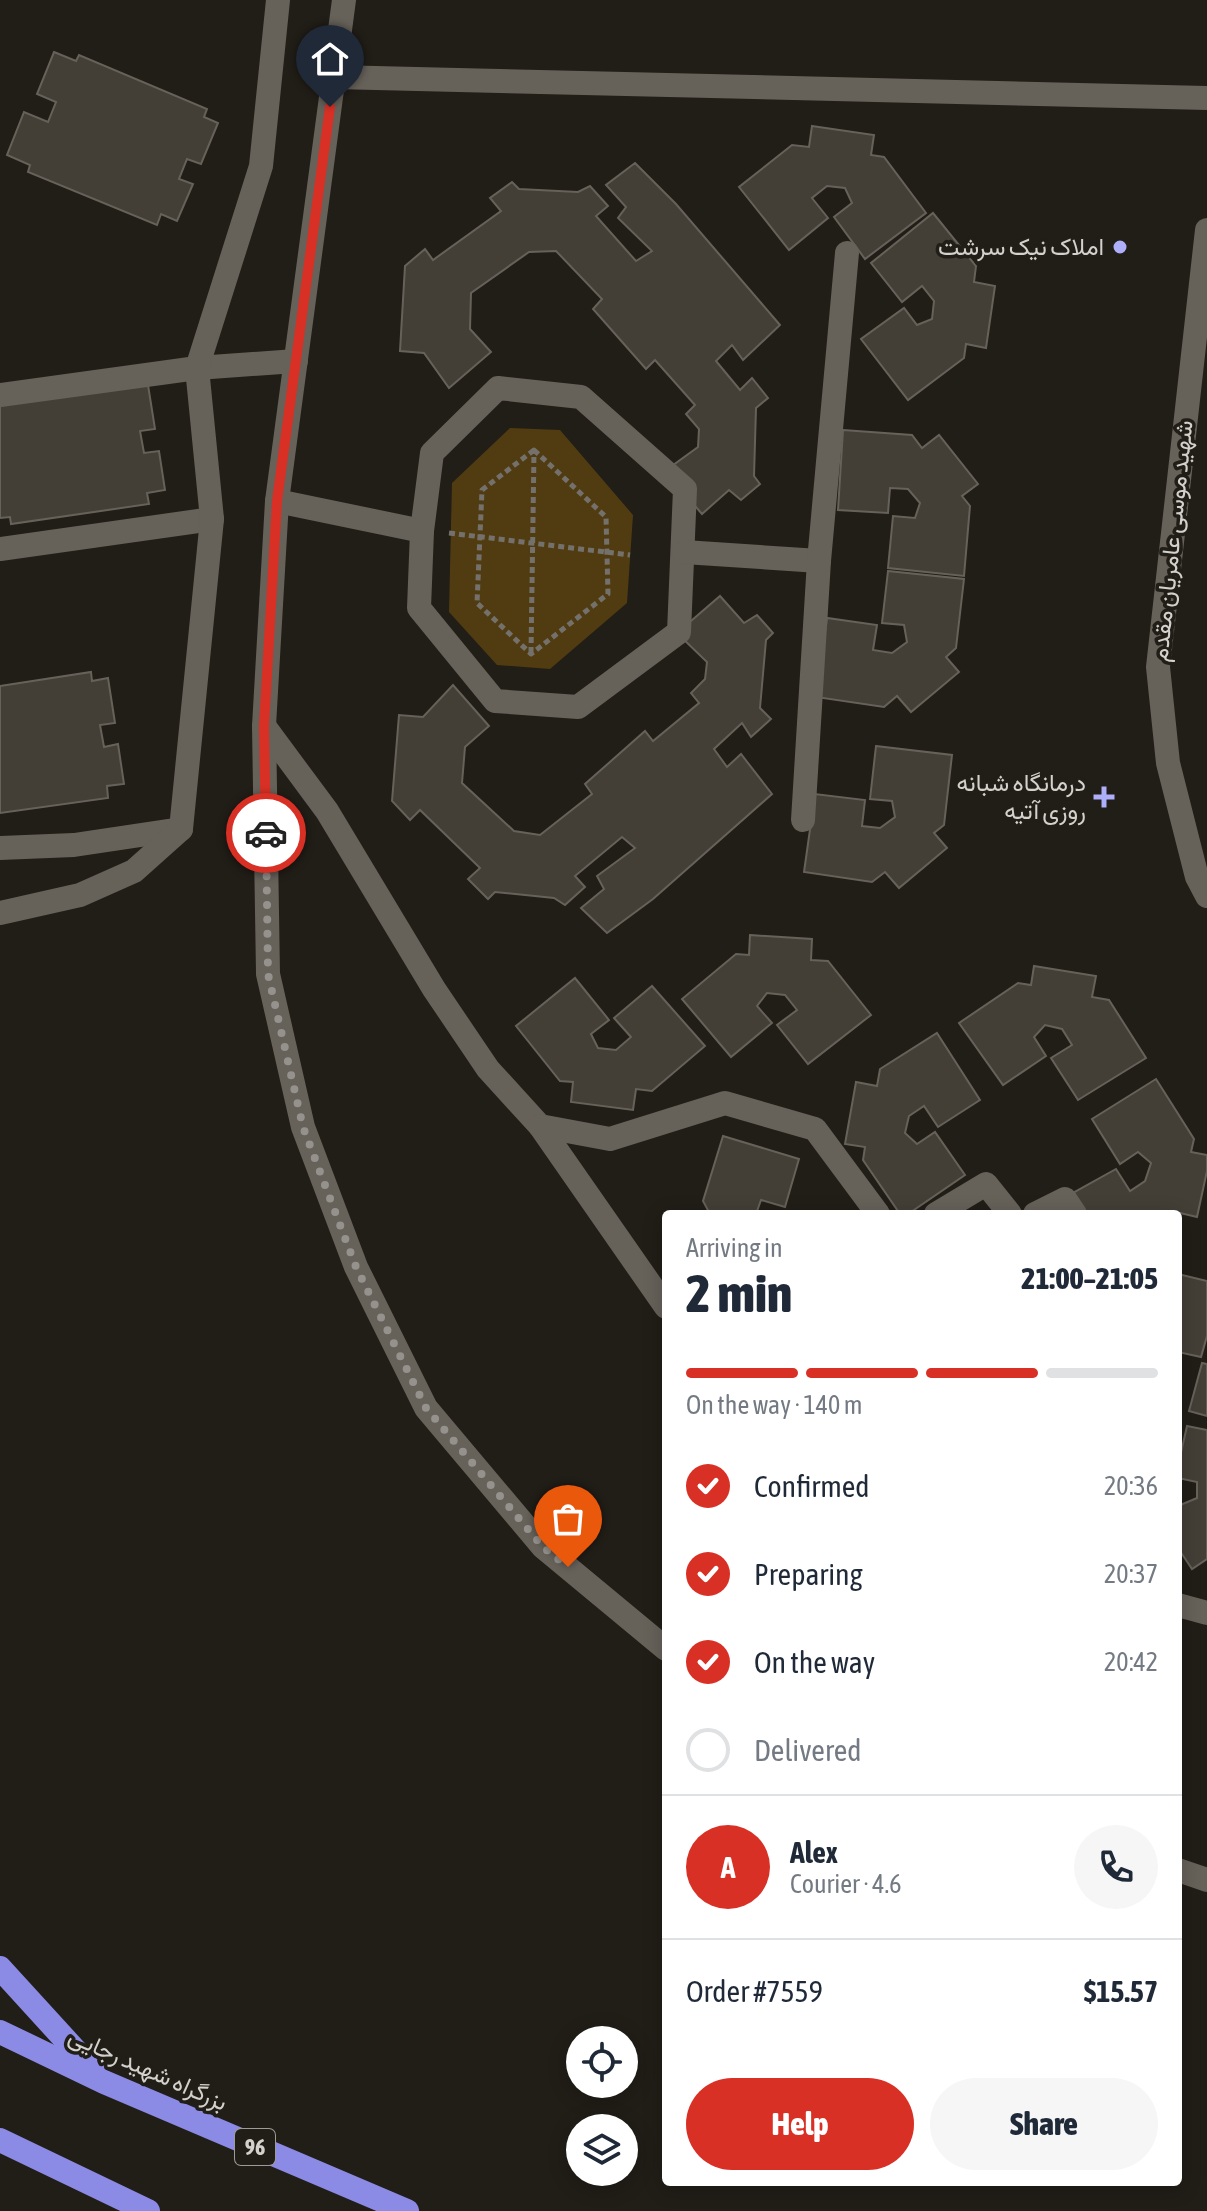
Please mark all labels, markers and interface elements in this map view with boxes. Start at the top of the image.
pin [296,25,364,107]
icon: home [308,37,352,81]
place label: املاک نیک سرشت [938,233,1104,262]
marker: املاک نیک سرشت [1111,238,1129,256]
street label: شهید موسی عامریان مقدم [1145,419,1201,663]
place label: درمانگاه شبانه روزی آتیه [956,769,1086,826]
marker: درمانگاه شبانه روزی آتیه [1093,786,1115,808]
courier [226,793,306,873]
icon: car [244,811,288,855]
text: Arriving in [686,1233,783,1263]
text: 21:00–21:05 [1021,1261,1158,1295]
text: 2 min [686,1263,792,1323]
text: On the way · 140 m [686,1390,863,1420]
icon: check [686,1464,730,1508]
text: Confirmed [754,1469,869,1503]
text: 20:36 [1104,1471,1158,1501]
pin [534,1485,602,1567]
icon: bag [546,1497,590,1541]
icon: check [686,1552,730,1596]
text: Preparing [754,1557,863,1591]
text: 20:37 [1104,1559,1158,1589]
icon: check [686,1640,730,1684]
text: On the way [754,1645,875,1679]
text: 20:42 [1104,1647,1158,1677]
text: Delivered [754,1733,862,1767]
button: phone [1074,1825,1158,1909]
text: Alex [790,1835,838,1869]
text: A [721,1850,735,1884]
text: Courier · 4.6 [790,1869,901,1899]
text: Order #7559 [686,1974,823,2008]
text: $15.57 [1084,1974,1158,2008]
street label: بزرگراه شهید رجایی [64,2021,232,2117]
map controls [566,2026,638,2186]
button: locate [566,2026,638,2098]
button: Help [686,2078,914,2170]
button: Share [930,2078,1158,2170]
button: layers [566,2114,638,2186]
road number: 96 [235,2129,275,2165]

